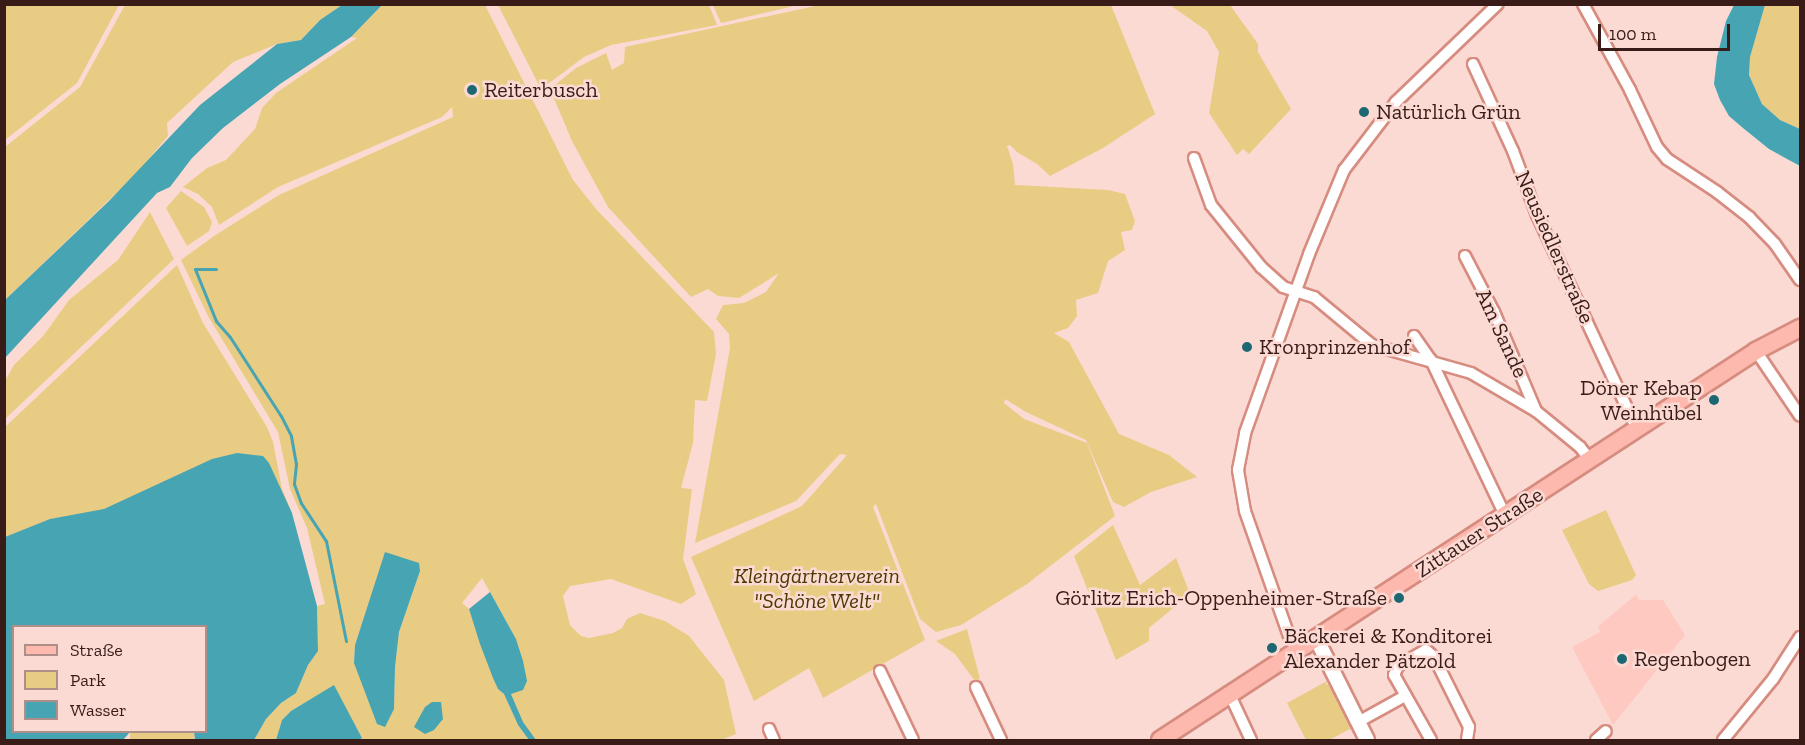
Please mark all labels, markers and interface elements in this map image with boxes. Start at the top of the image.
scale bar [1601,12,1733,50]
text: 100 m [1609,23,1656,45]
place label: Reiterbusch [484,77,598,103]
marker: Reiterbusch [465,83,479,97]
place label: Natürlich Grün [1376,99,1521,125]
marker: Natürlich Grün [1357,105,1371,119]
street label: Neusiedlerstraße [1510,167,1600,327]
street label: Am Sande [1470,284,1534,382]
place label: Kronprinzenhof [1259,334,1410,360]
marker: Kronprinzenhof [1240,340,1254,354]
place label: Döner Kebap Weinhübel [1580,374,1702,426]
marker: Döner Kebap Weinhübel [1707,393,1721,407]
street label: Zittauer Straße [1410,481,1548,583]
park label: Kleingärtnerverein "Schöne Welt" [734,562,900,614]
place label: Görlitz Erich-Oppenheimer-Straße [1055,585,1387,611]
marker: Görlitz Erich-Oppenheimer-Straße [1392,591,1406,605]
place label: Bäckerei & Konditorei Alexander Pätzold [1284,622,1492,674]
legend [12,625,207,733]
text: Straße [70,639,123,661]
marker: Bäckerei & Konditorei Alexander Pätzold [1265,641,1279,655]
place label: Regenbogen [1634,646,1751,672]
marker: Regenbogen [1615,652,1629,666]
text: Park [70,669,106,691]
text: Wasser [70,699,127,721]

